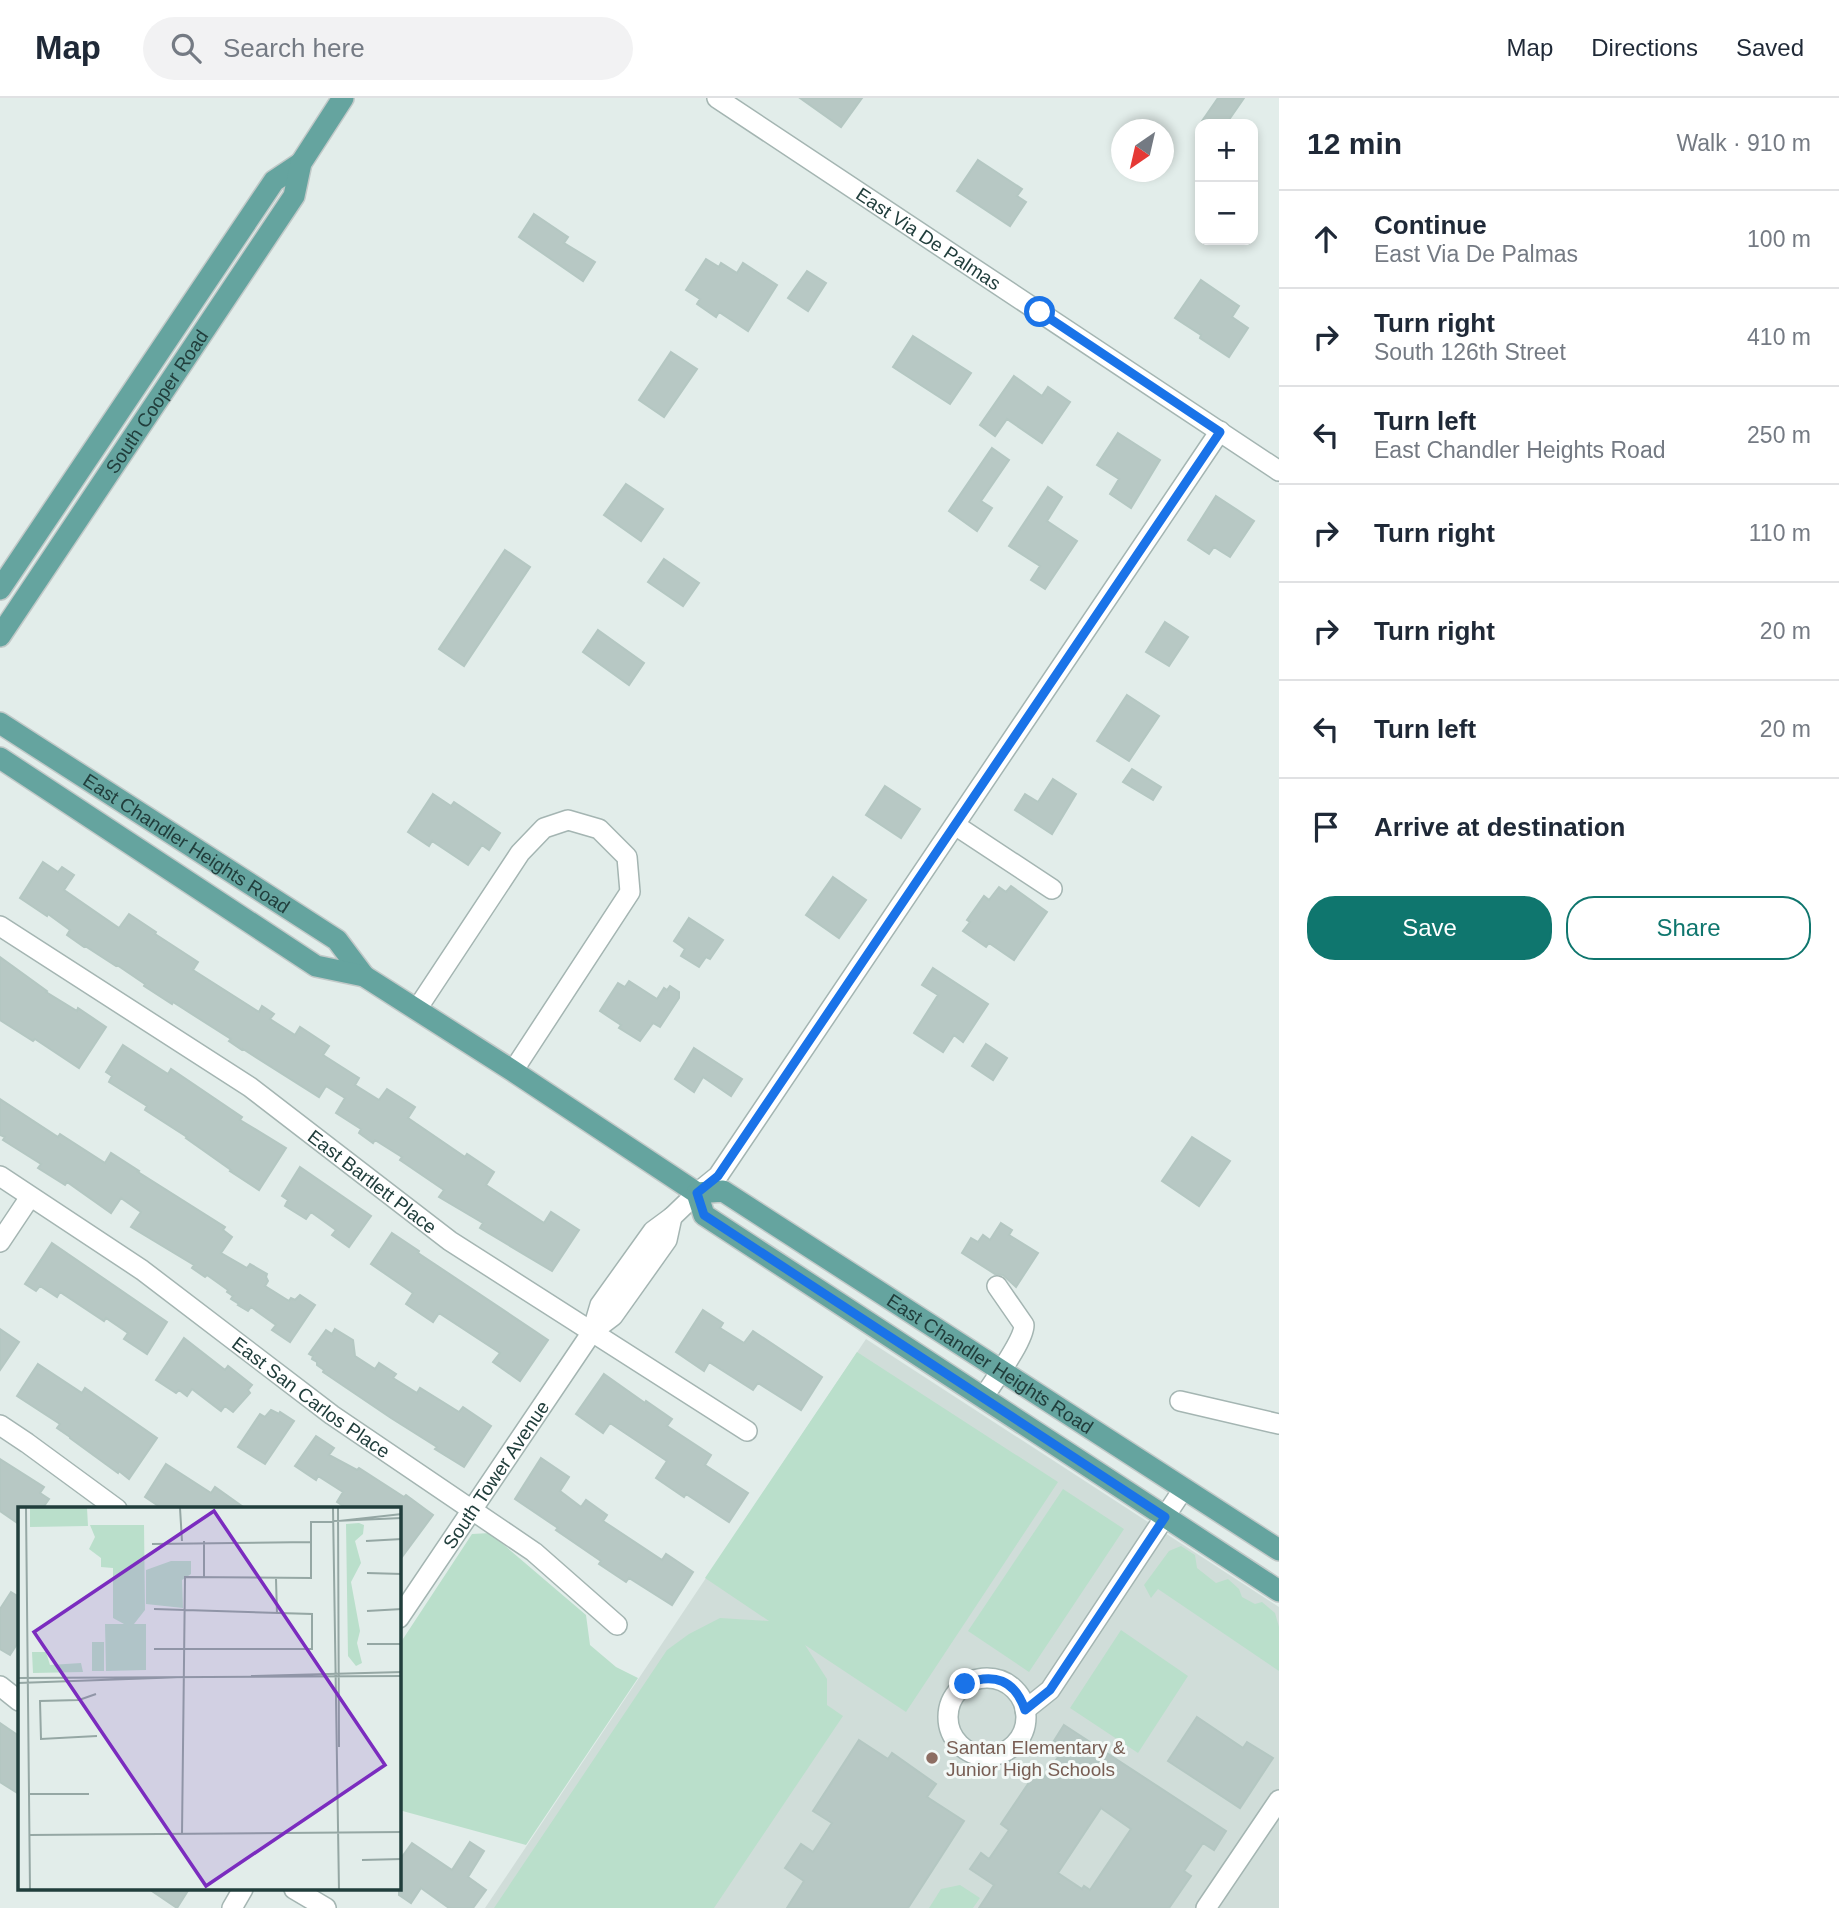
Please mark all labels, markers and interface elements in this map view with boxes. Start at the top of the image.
search box [143,17,633,80]
text: Map [35,29,101,66]
icon: search [167,29,205,67]
text: Search here [223,33,365,63]
text: Map [1507,34,1553,61]
text: Directions [1591,34,1698,61]
text: Saved [1736,34,1804,61]
north arrow [1111,119,1174,182]
map controls [1195,119,1258,245]
button: + [1195,119,1258,182]
text: 12 min [1307,127,1402,160]
text: Walk · 910 m [1676,130,1811,156]
button: − [1195,182,1258,245]
street label: East Via De Palmas [853,183,1005,294]
text: Continue [1374,210,1487,240]
icon: ahead [1307,220,1345,258]
text: 100 m [1747,226,1811,252]
text: East Via De Palmas [1374,241,1578,267]
route start [1024,296,1055,327]
text: Turn right [1374,308,1495,338]
icon: right [1307,318,1345,356]
text: 410 m [1747,324,1811,350]
street label: South Cooper Road [101,326,212,477]
text: South 126th Street [1374,339,1566,365]
text: Turn left [1374,406,1476,436]
icon: left [1307,416,1345,454]
text: 250 m [1747,422,1811,448]
text: East Chandler Heights Road [1374,437,1666,463]
icon: right [1307,514,1345,552]
text: Turn right [1374,518,1495,548]
text: 110 m [1749,520,1811,546]
icon: right [1307,612,1345,650]
text: Turn right [1374,616,1495,646]
text: 20 m [1760,618,1811,644]
icon: left [1307,710,1345,748]
text: Turn left [1374,714,1476,744]
text: 20 m [1760,716,1811,742]
street label: East Chandler Heights Road [80,769,294,917]
icon: arrive [1307,808,1345,846]
text: Arrive at destination [1374,812,1625,842]
button: Save [1307,896,1552,960]
button: Share [1566,896,1811,960]
street label: East Bartlett Place [304,1125,441,1237]
street label: East Chandler Heights Road [883,1289,1097,1438]
street label: East San Carlos Place [228,1332,394,1462]
street label: South Tower Avenue [438,1397,553,1552]
inset map [18,1507,401,1890]
route end [949,1668,980,1699]
place label: Santan Elementary & Junior High Schools [946,1737,1126,1780]
marker: Santan Elementary & Junior High Schools [924,1750,940,1766]

